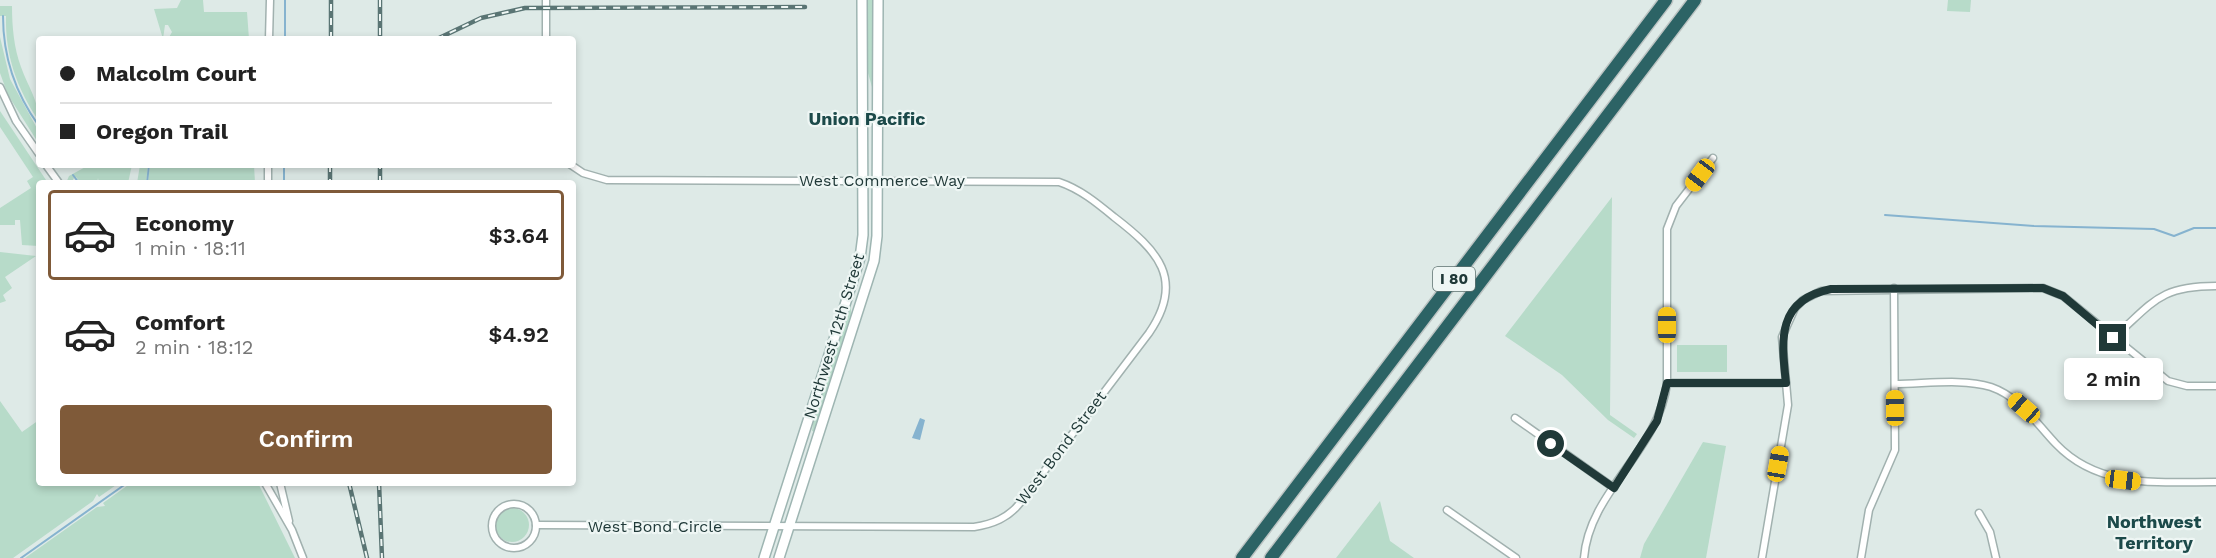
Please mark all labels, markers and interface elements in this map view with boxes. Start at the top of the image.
text: Malcolm Court [96,61,256,86]
district label: Union Pacific [809,108,925,129]
text: Oregon Trail [96,119,228,144]
car [1682,155,1718,195]
street label: West Commerce Way [799,171,966,190]
icon: car [63,208,117,262]
text: Economy [135,211,234,236]
text: $3.64 [489,223,549,248]
text: 1 min · 18:11 [135,236,246,260]
street label: Northwest 12th Street [800,251,868,421]
road number: I 80 [1433,267,1475,291]
icon: car [63,307,117,361]
car [1658,307,1676,343]
text: Comfort [135,310,225,335]
text: $4.92 [489,322,549,347]
route end [2099,324,2126,351]
text: 2 min · 18:12 [135,335,254,359]
callout: 2 min [2064,359,2162,401]
text: 2 min [2086,367,2141,391]
street label: West Bond Street [1012,387,1110,509]
car [2005,389,2043,427]
car [1886,390,1904,426]
button: Confirm [60,405,552,474]
route start [1537,430,1564,457]
car [1766,445,1790,483]
car [2104,469,2142,491]
district label: Northwest Territory [2107,511,2201,553]
street label: West Bond Circle [588,517,722,536]

